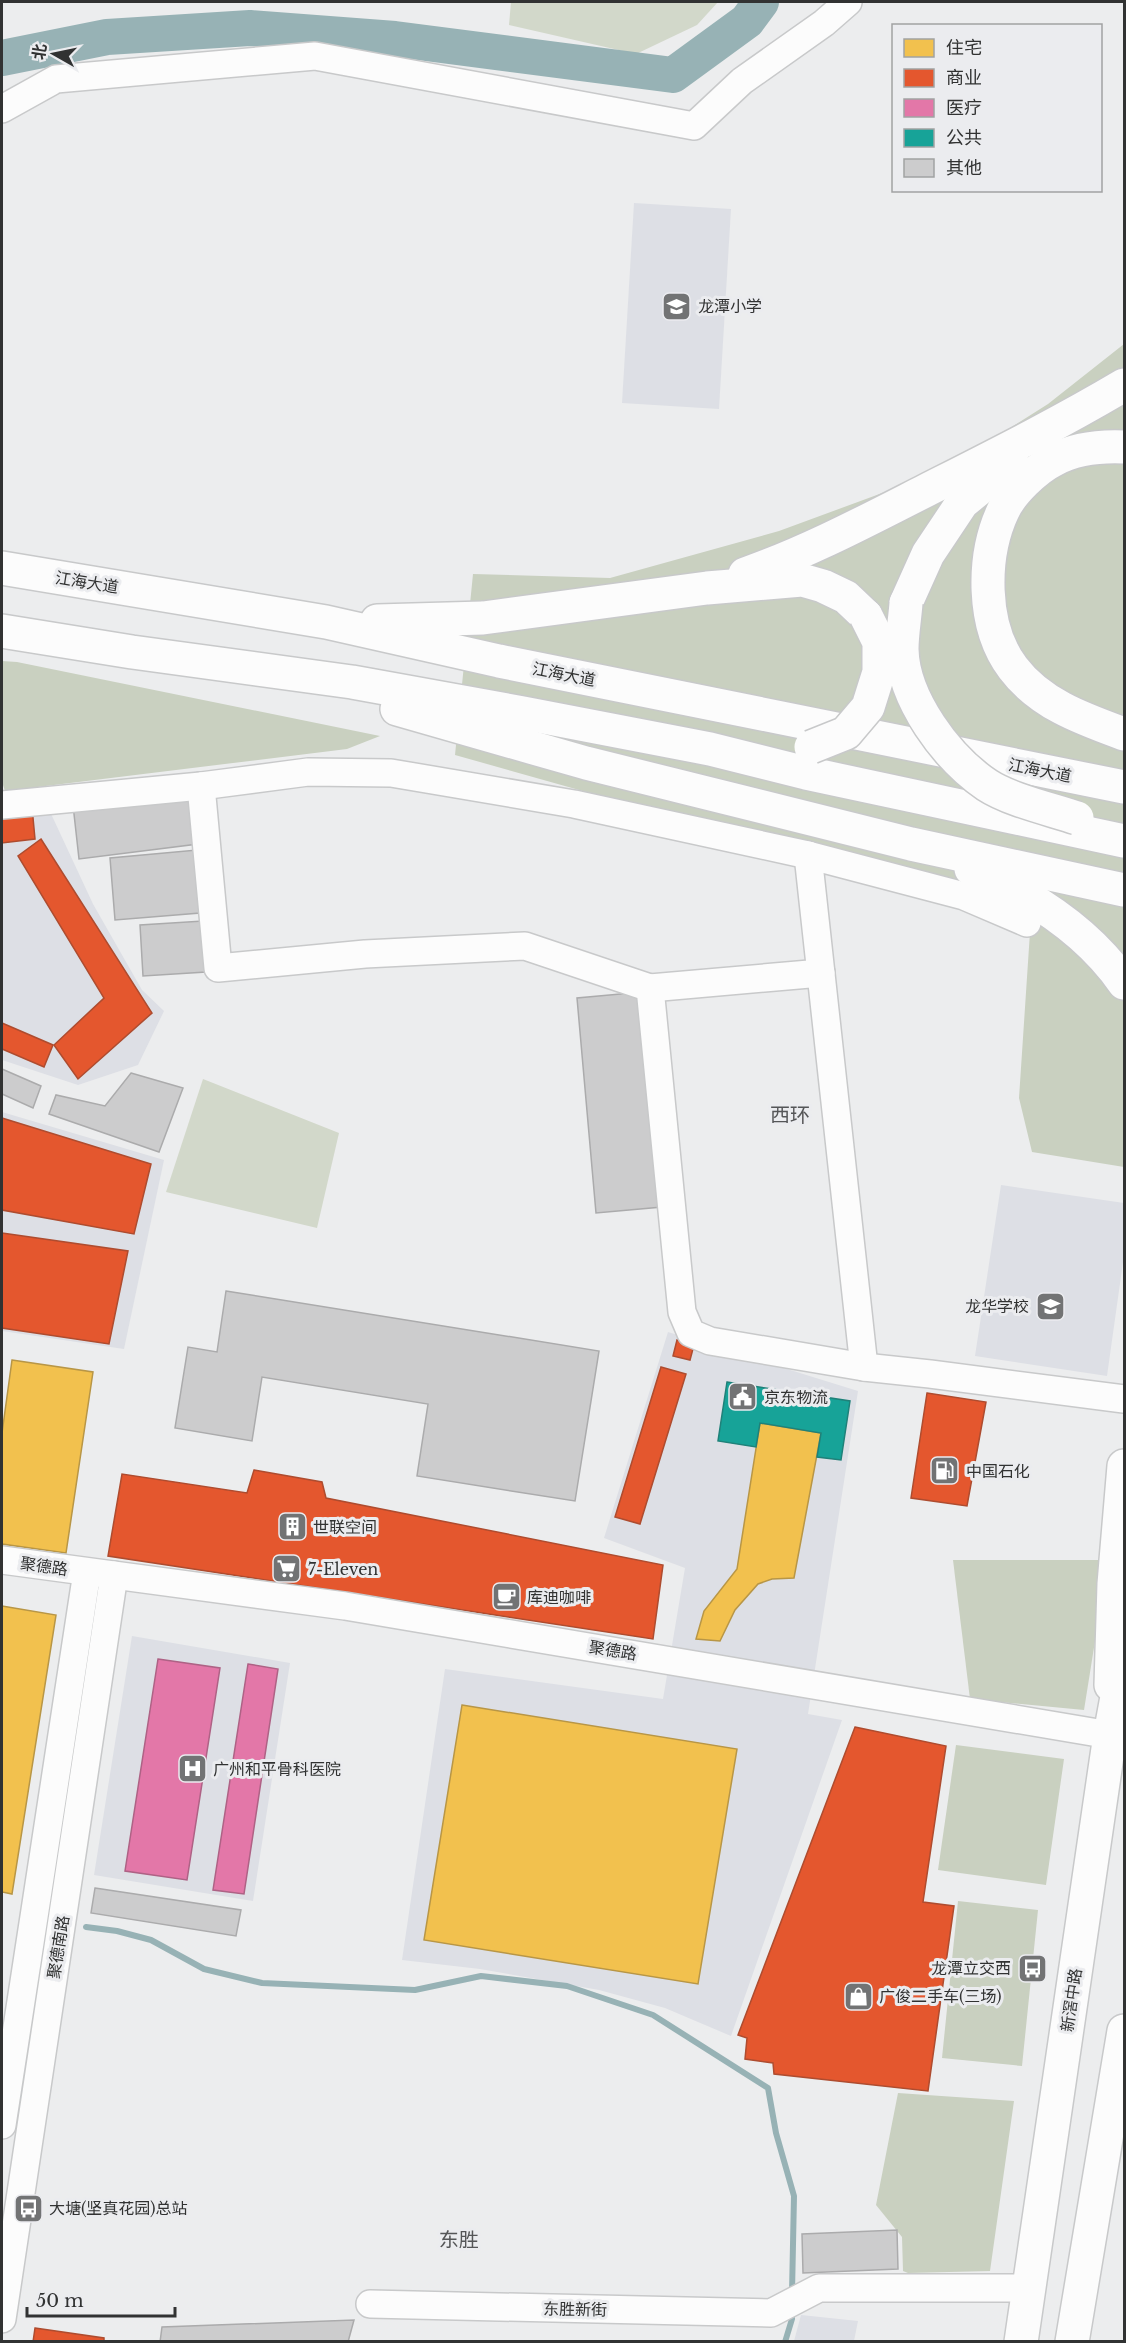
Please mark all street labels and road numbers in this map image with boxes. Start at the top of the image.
street label: 江海大道 [54,567,120,597]
street label: 江海大道 [531,658,597,690]
street label: 江海大道 [1007,754,1073,786]
street label: 聚德路 [19,1553,69,1579]
street label: 聚德路 [588,1636,638,1664]
street label: 聚德南路 [43,1914,73,1980]
street label: 新滘中路 [1057,1967,1085,2033]
street label: 东胜新街 [543,2298,607,2320]

